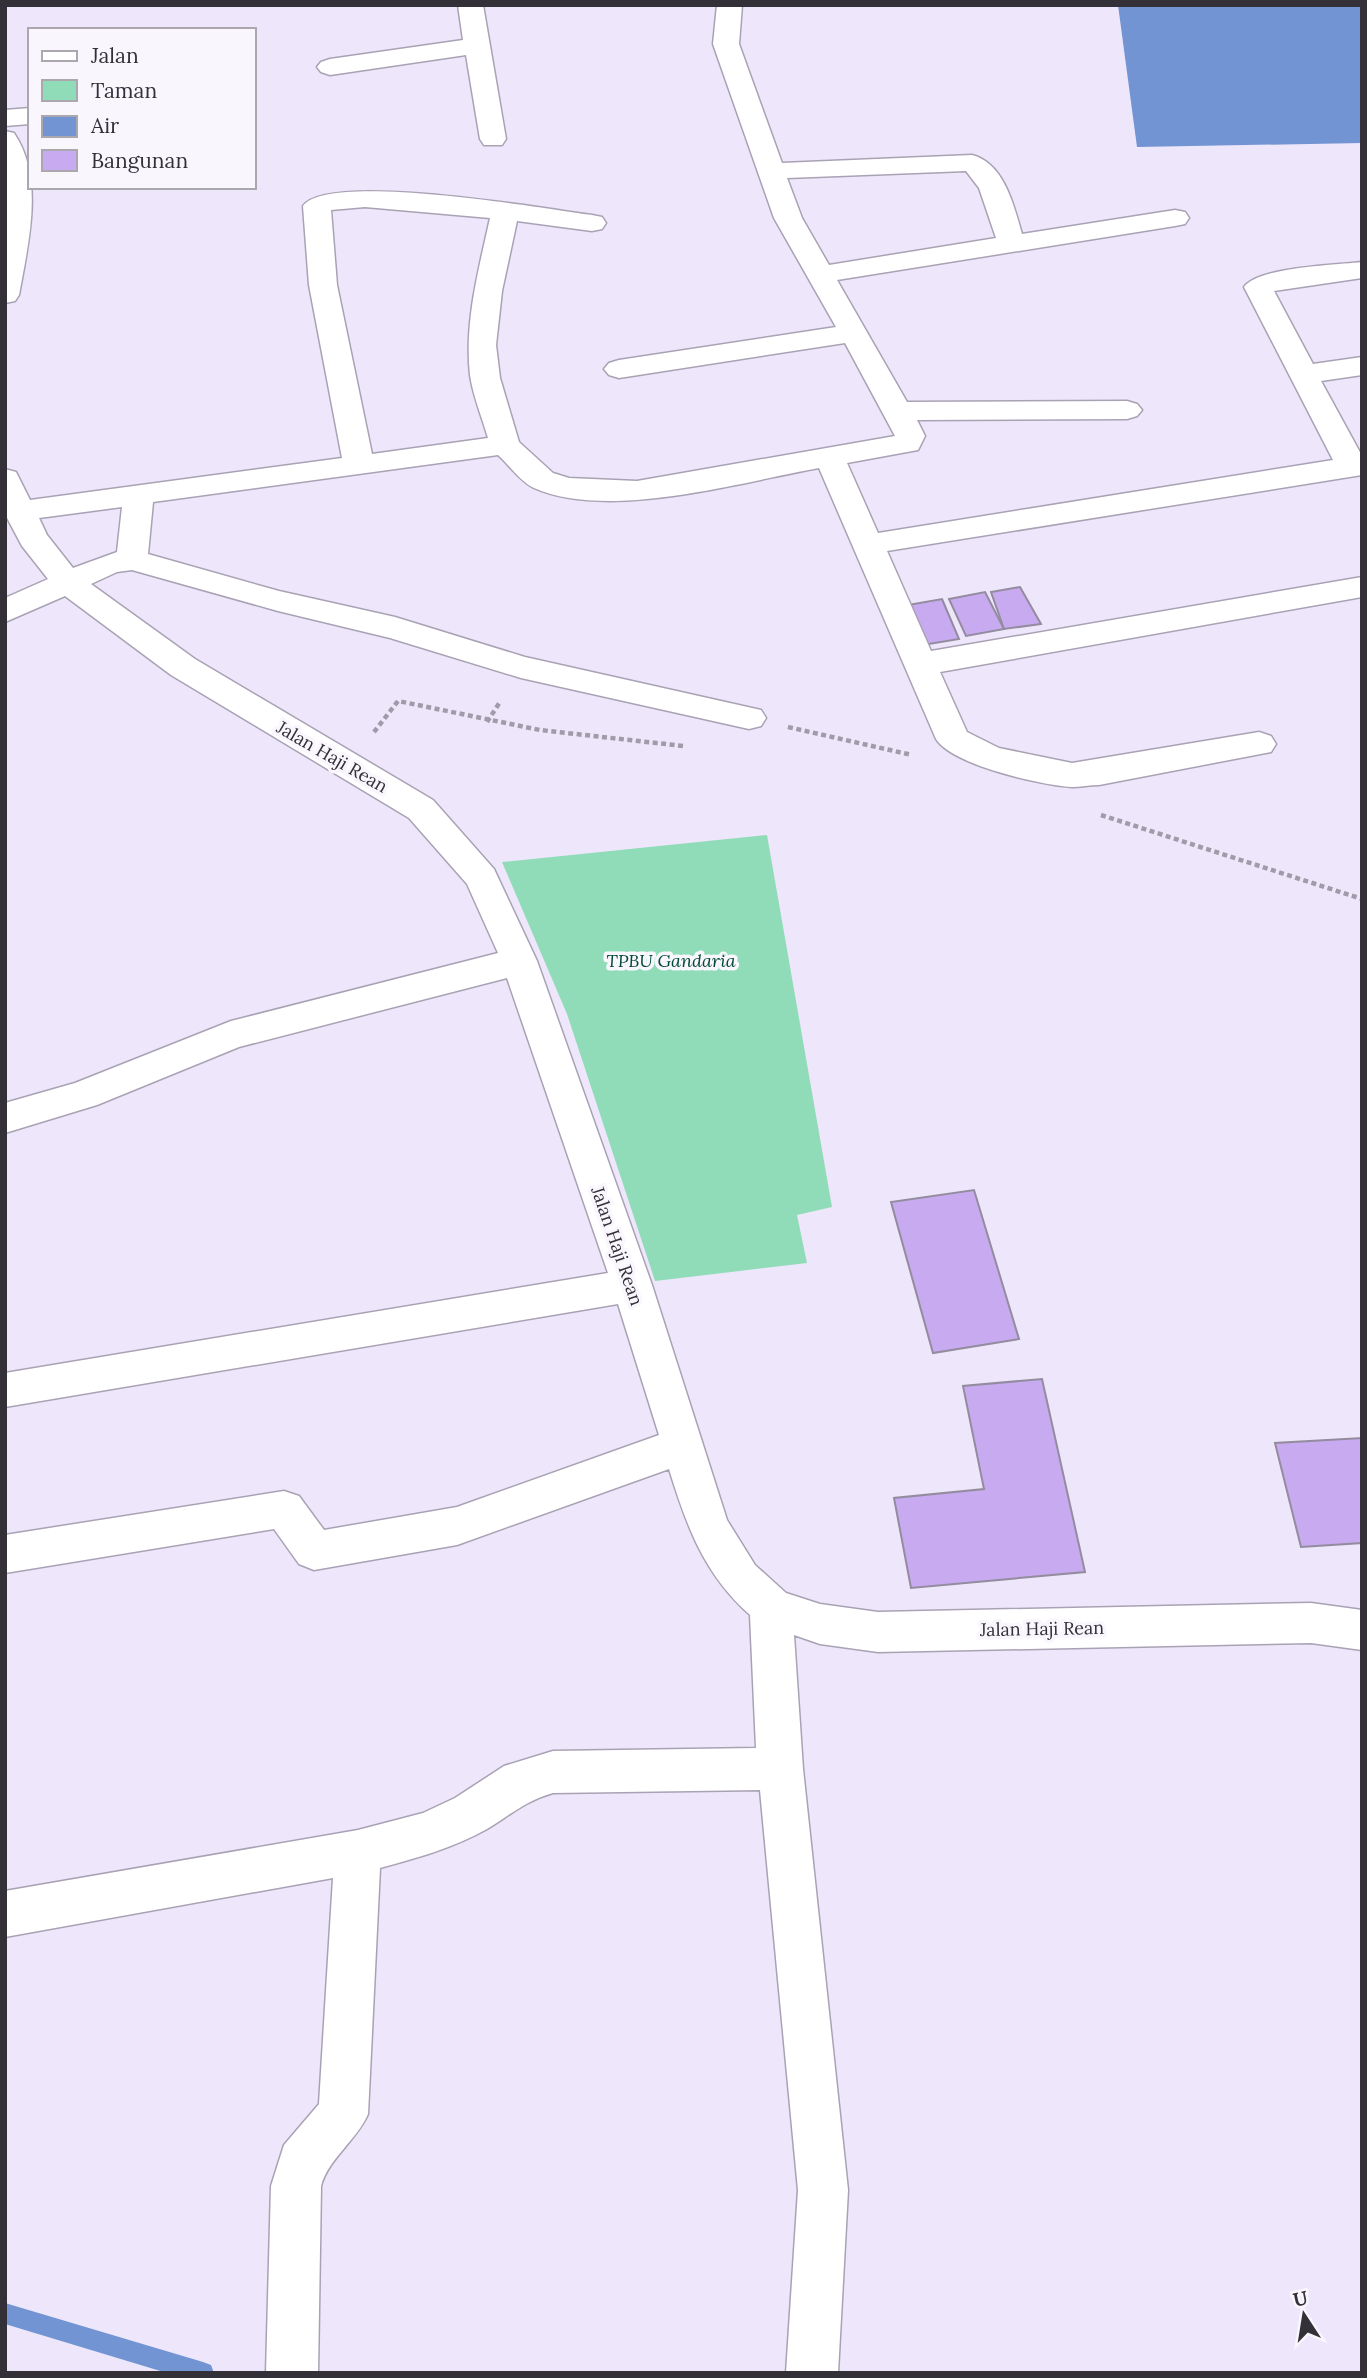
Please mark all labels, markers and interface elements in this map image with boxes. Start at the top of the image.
legend [28,28,256,189]
text: Jalan [90,42,139,69]
text: Taman [91,77,157,104]
text: Air [90,112,119,139]
text: Bangunan [91,147,188,174]
street label: Jalan Haji Rean [272,715,392,798]
park label: TPBU Gandaria [606,949,736,972]
street label: Jalan Haji Rean [586,1182,649,1308]
street label: Jalan Haji Rean [979,1616,1104,1641]
north arrow [1269,2280,1339,2350]
text: U [1291,2285,1310,2312]

